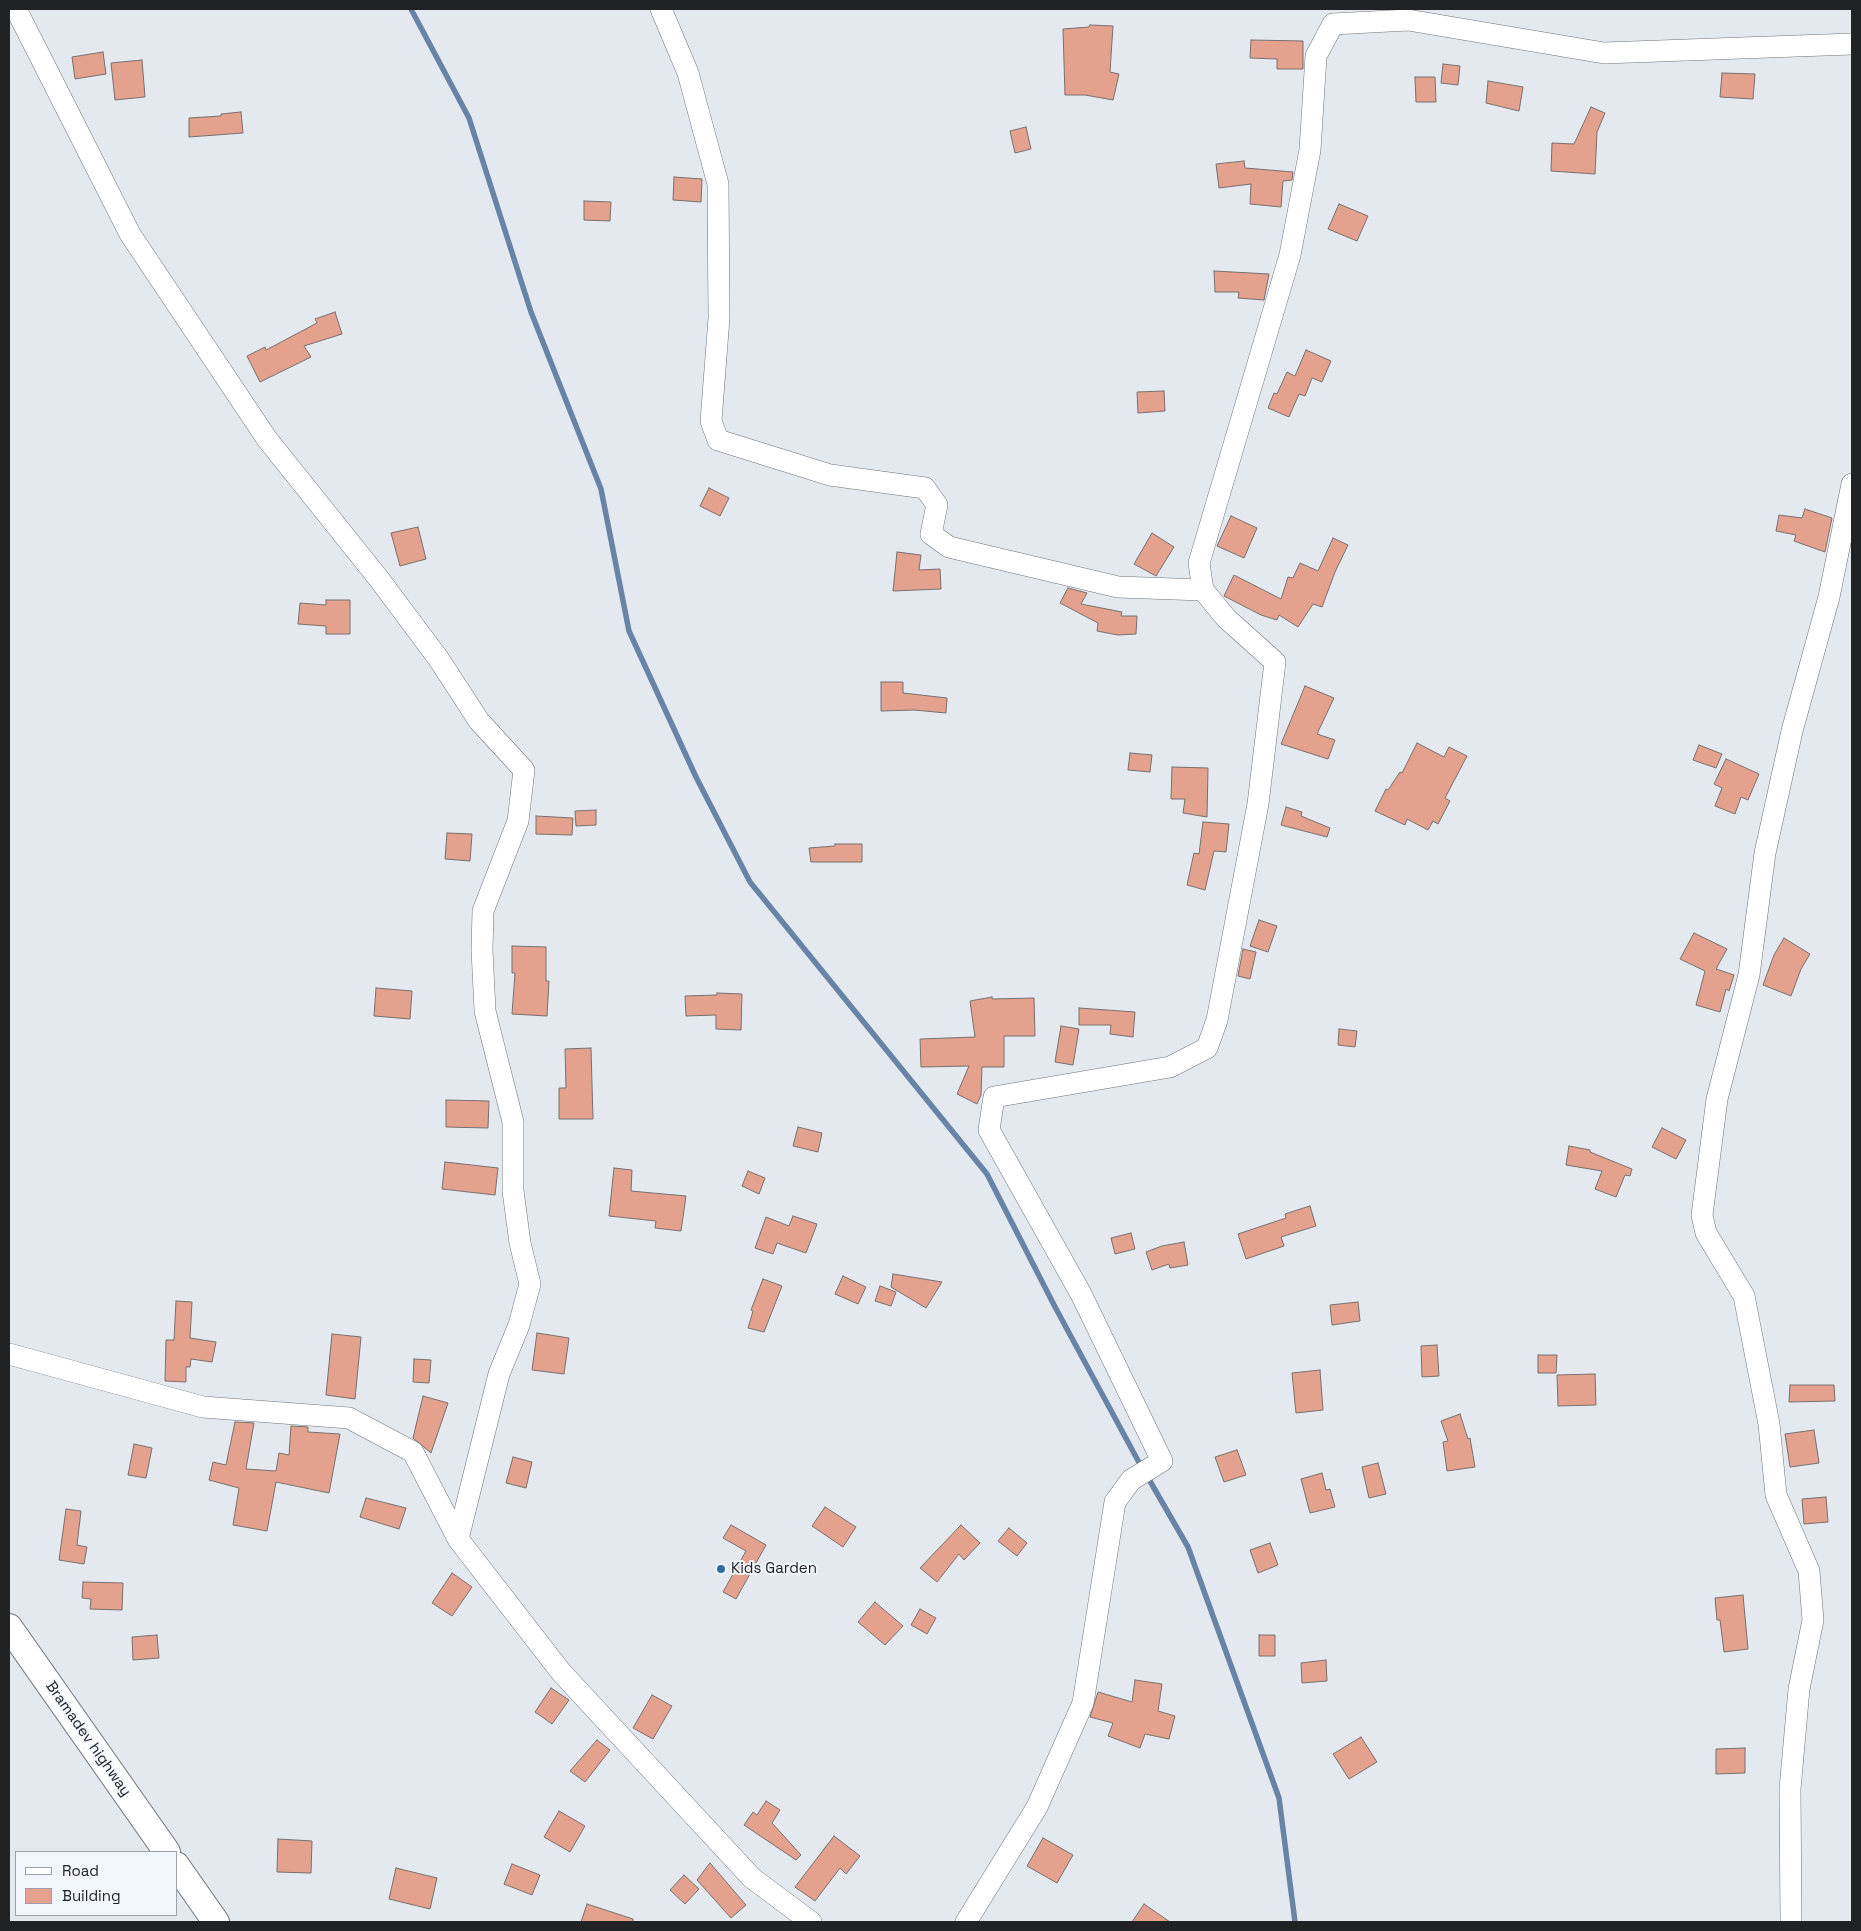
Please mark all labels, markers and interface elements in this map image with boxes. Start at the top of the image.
place label: Kids Garden [731,1560,817,1578]
marker: Kids Garden [715,1563,727,1575]
street label: Bramadev highway [41,1678,135,1800]
legend [15,1851,178,1916]
text: Road [62,1861,99,1880]
text: Building [62,1886,121,1905]

